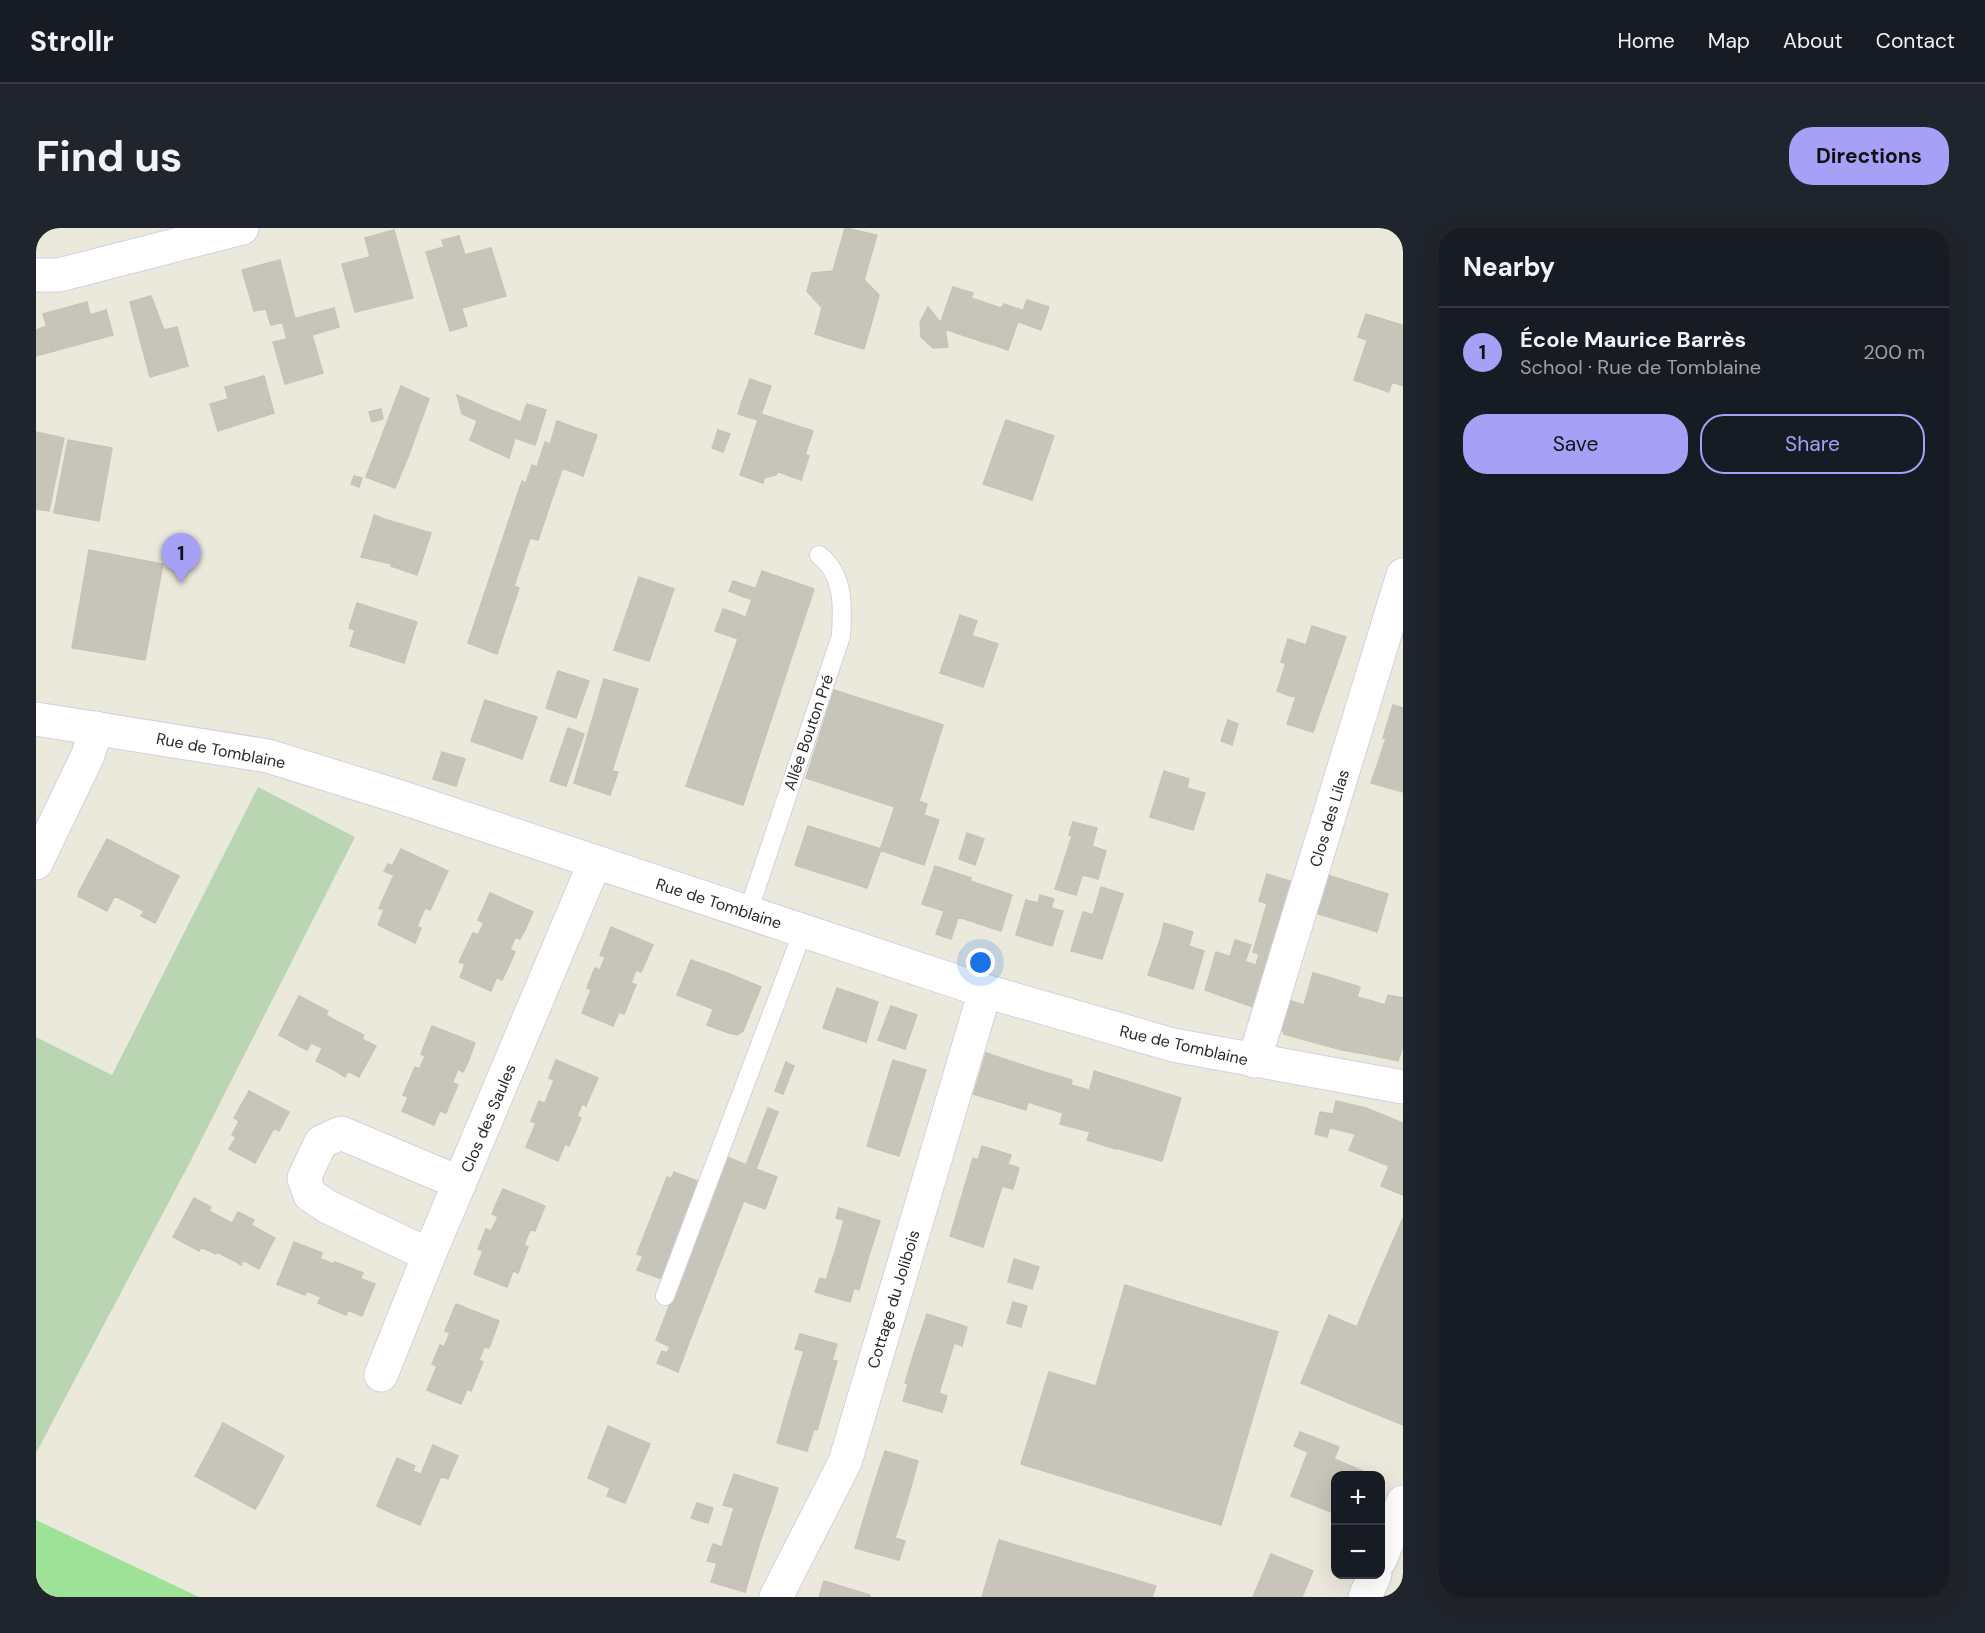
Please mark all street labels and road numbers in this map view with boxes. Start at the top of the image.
street label: Allée Bouton Pré [779,671,838,793]
street label: Rue de Tomblaine [155,728,287,773]
street label: Clos des Lilas [1305,767,1354,869]
street label: Rue de Tomblaine [653,873,784,934]
street label: Rue de Tomblaine [1118,1021,1250,1070]
street label: Clos des Saules [456,1061,521,1176]
street label: Cottage du Jolibois [862,1227,925,1371]

